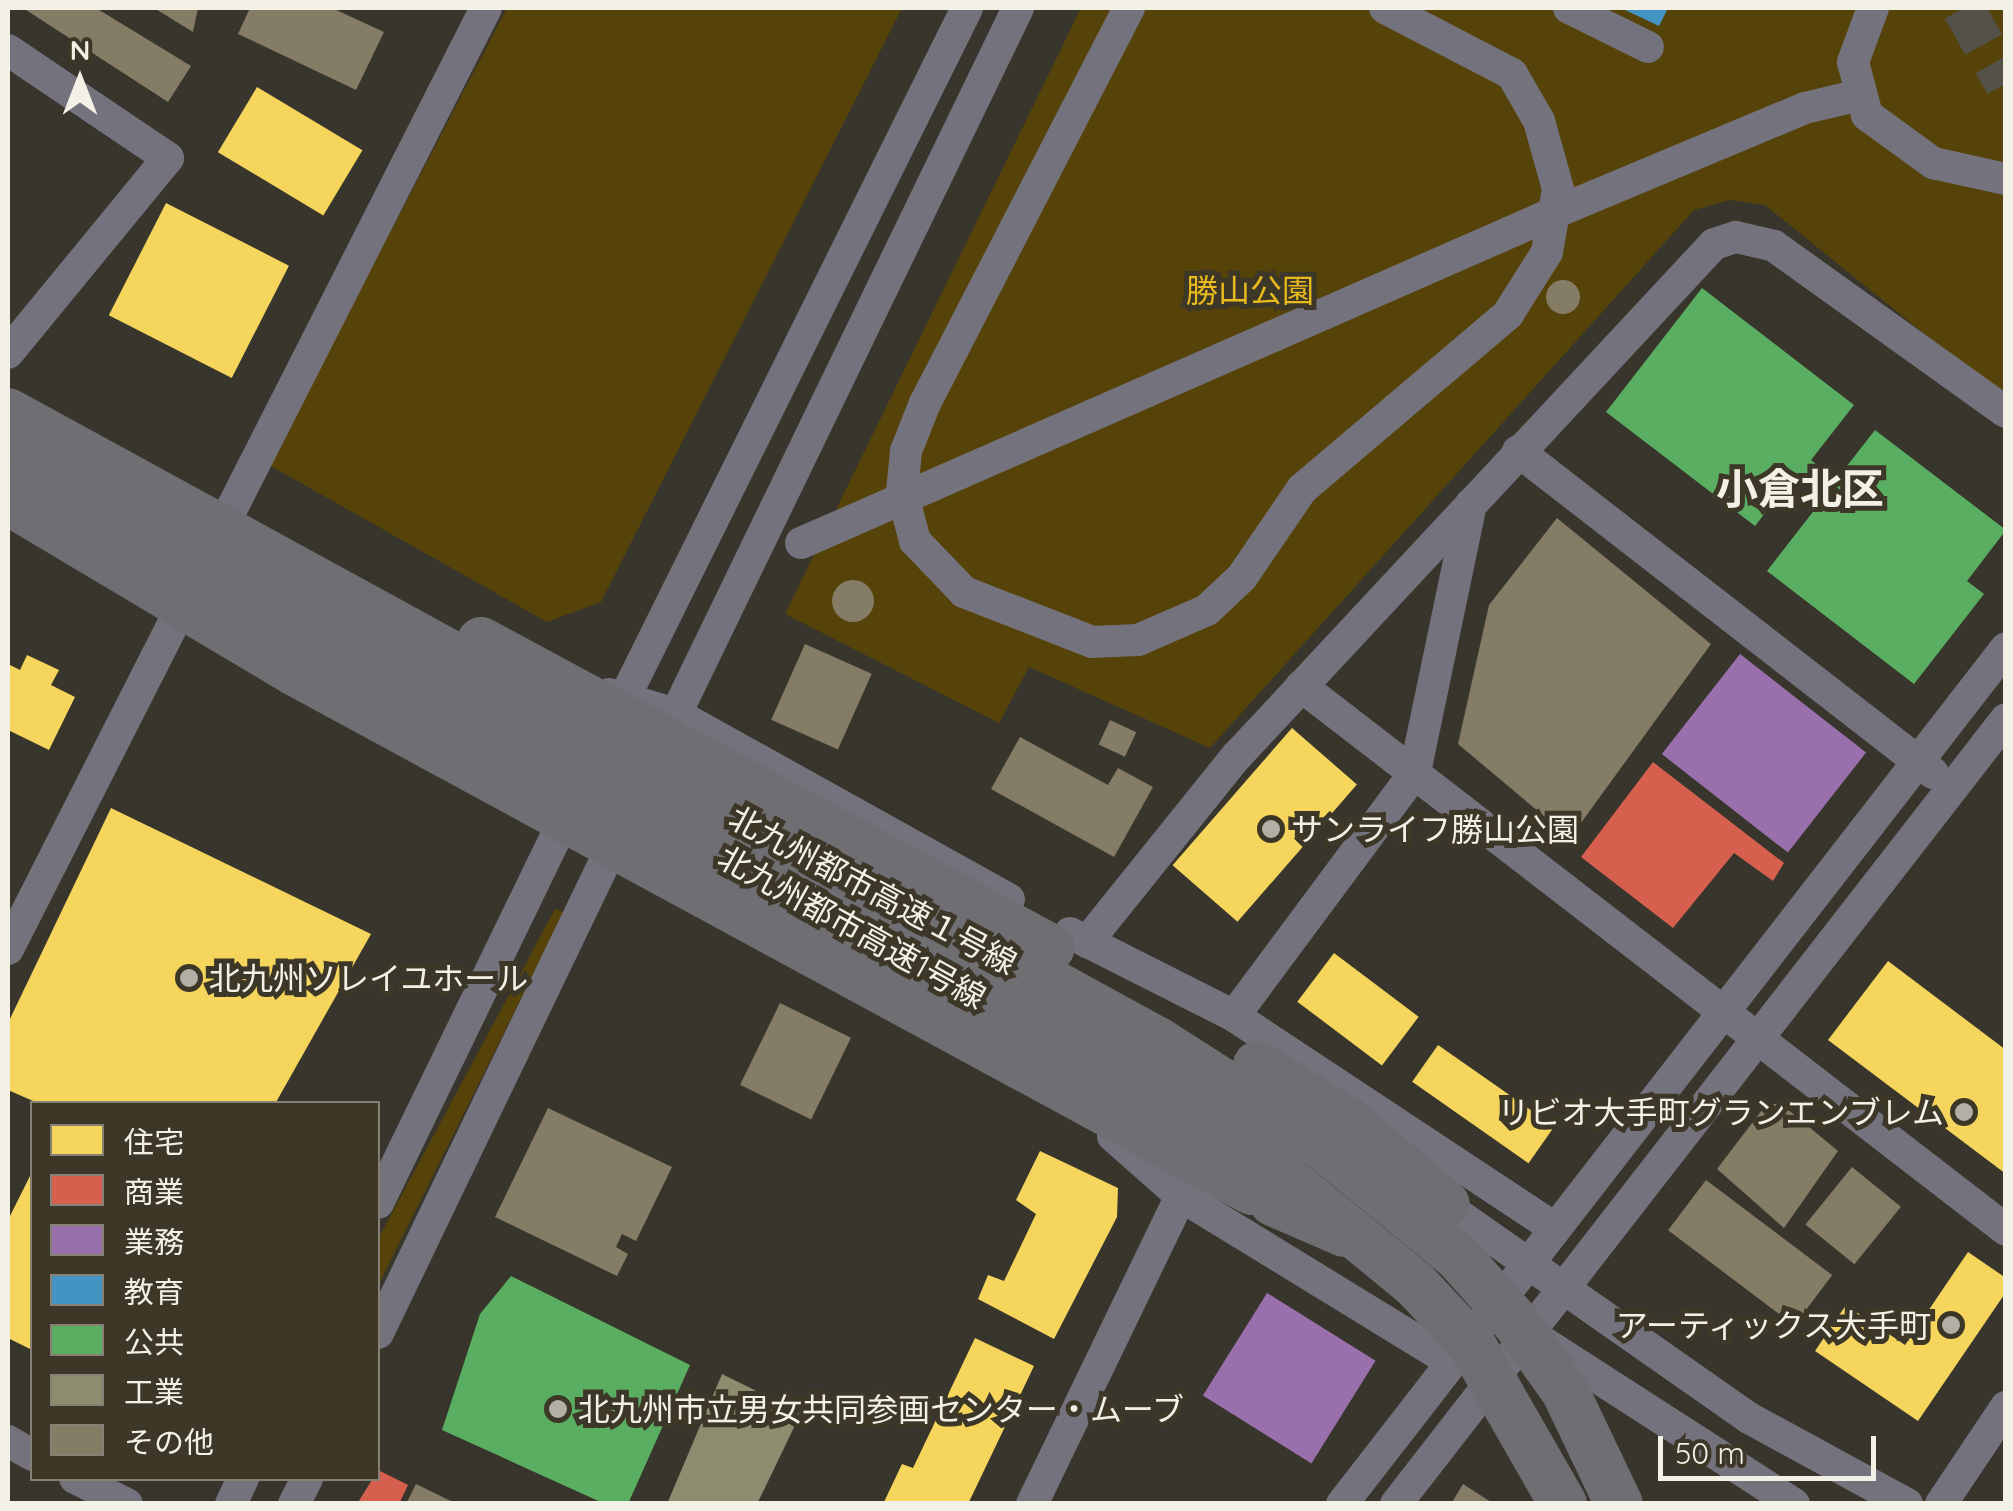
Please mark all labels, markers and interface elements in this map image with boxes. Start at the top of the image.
north arrow [30,30,130,130]
text: N [70,32,90,67]
park label: 勝山公園 [1186,271,1314,309]
district label: 小倉北区 [1716,464,1884,514]
street label: 北九州都市高速１号線 [723,798,1023,982]
place label: サンライフ勝山公園 [1291,810,1579,848]
marker: サンライフ勝山公園 [1260,818,1282,840]
street label: 北九州都市高速1号線 [712,838,992,1016]
place label: 北九州ソレイユホール [209,959,529,997]
marker: 北九州ソレイユホール [178,967,200,989]
place label: リビオ大手町グランエンブレム [1496,1093,1944,1131]
legend [30,1101,380,1481]
marker: リビオ大手町グランエンブレム [1953,1101,1975,1123]
text: 住宅 [124,1123,184,1161]
text: 商業 [124,1173,184,1211]
text: 業務 [124,1223,184,1261]
text: 教育 [124,1273,184,1311]
place label: アーティックス大手町 [1613,1306,1931,1344]
marker: アーティックス大手町 [1940,1314,1962,1336]
text: 公共 [124,1323,184,1361]
text: 工業 [124,1373,184,1411]
place label: 北九州市立男女共同参画センター・ムーブ [578,1390,1186,1428]
marker: 北九州市立男女共同参画センター・ムーブ [547,1398,569,1420]
scale bar [1663,1416,1880,1478]
text: その他 [124,1423,214,1461]
text: 50 m [1675,1434,1745,1472]

